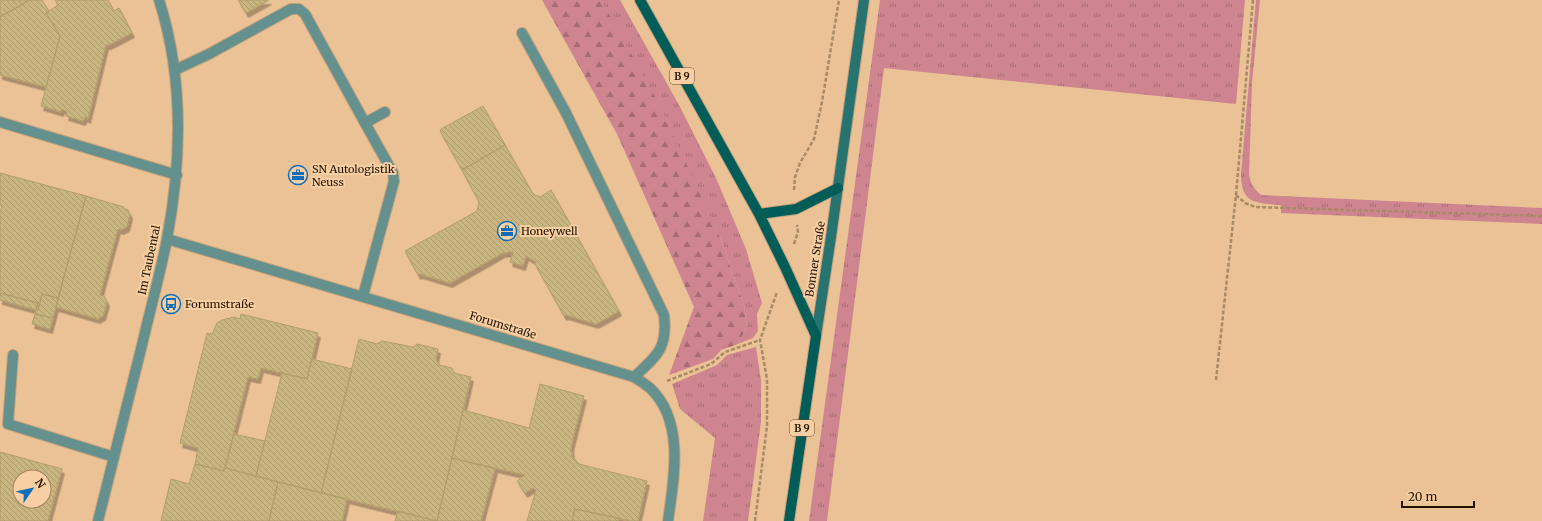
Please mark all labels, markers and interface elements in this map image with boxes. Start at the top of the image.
road number: B 9 [670,68,694,84]
place label: SN Autologistik Neuss [312,162,395,189]
office icon: SN Autologistik Neuss [287,164,309,186]
office icon: Honeywell [496,220,518,242]
street label: Bonner Straße [802,220,828,298]
street label: Im Taubental [135,223,163,296]
place label: Honeywell [521,224,578,238]
bus stop icon: Forumstraße [160,293,182,315]
place label: Forumstraße [185,297,254,311]
street label: Forumstraße [468,308,538,342]
road number: B 9 [790,420,814,436]
north arrow [12,469,52,509]
text: N [32,476,49,491]
scale bar [1402,483,1474,509]
text: 20 m [1408,489,1437,504]

